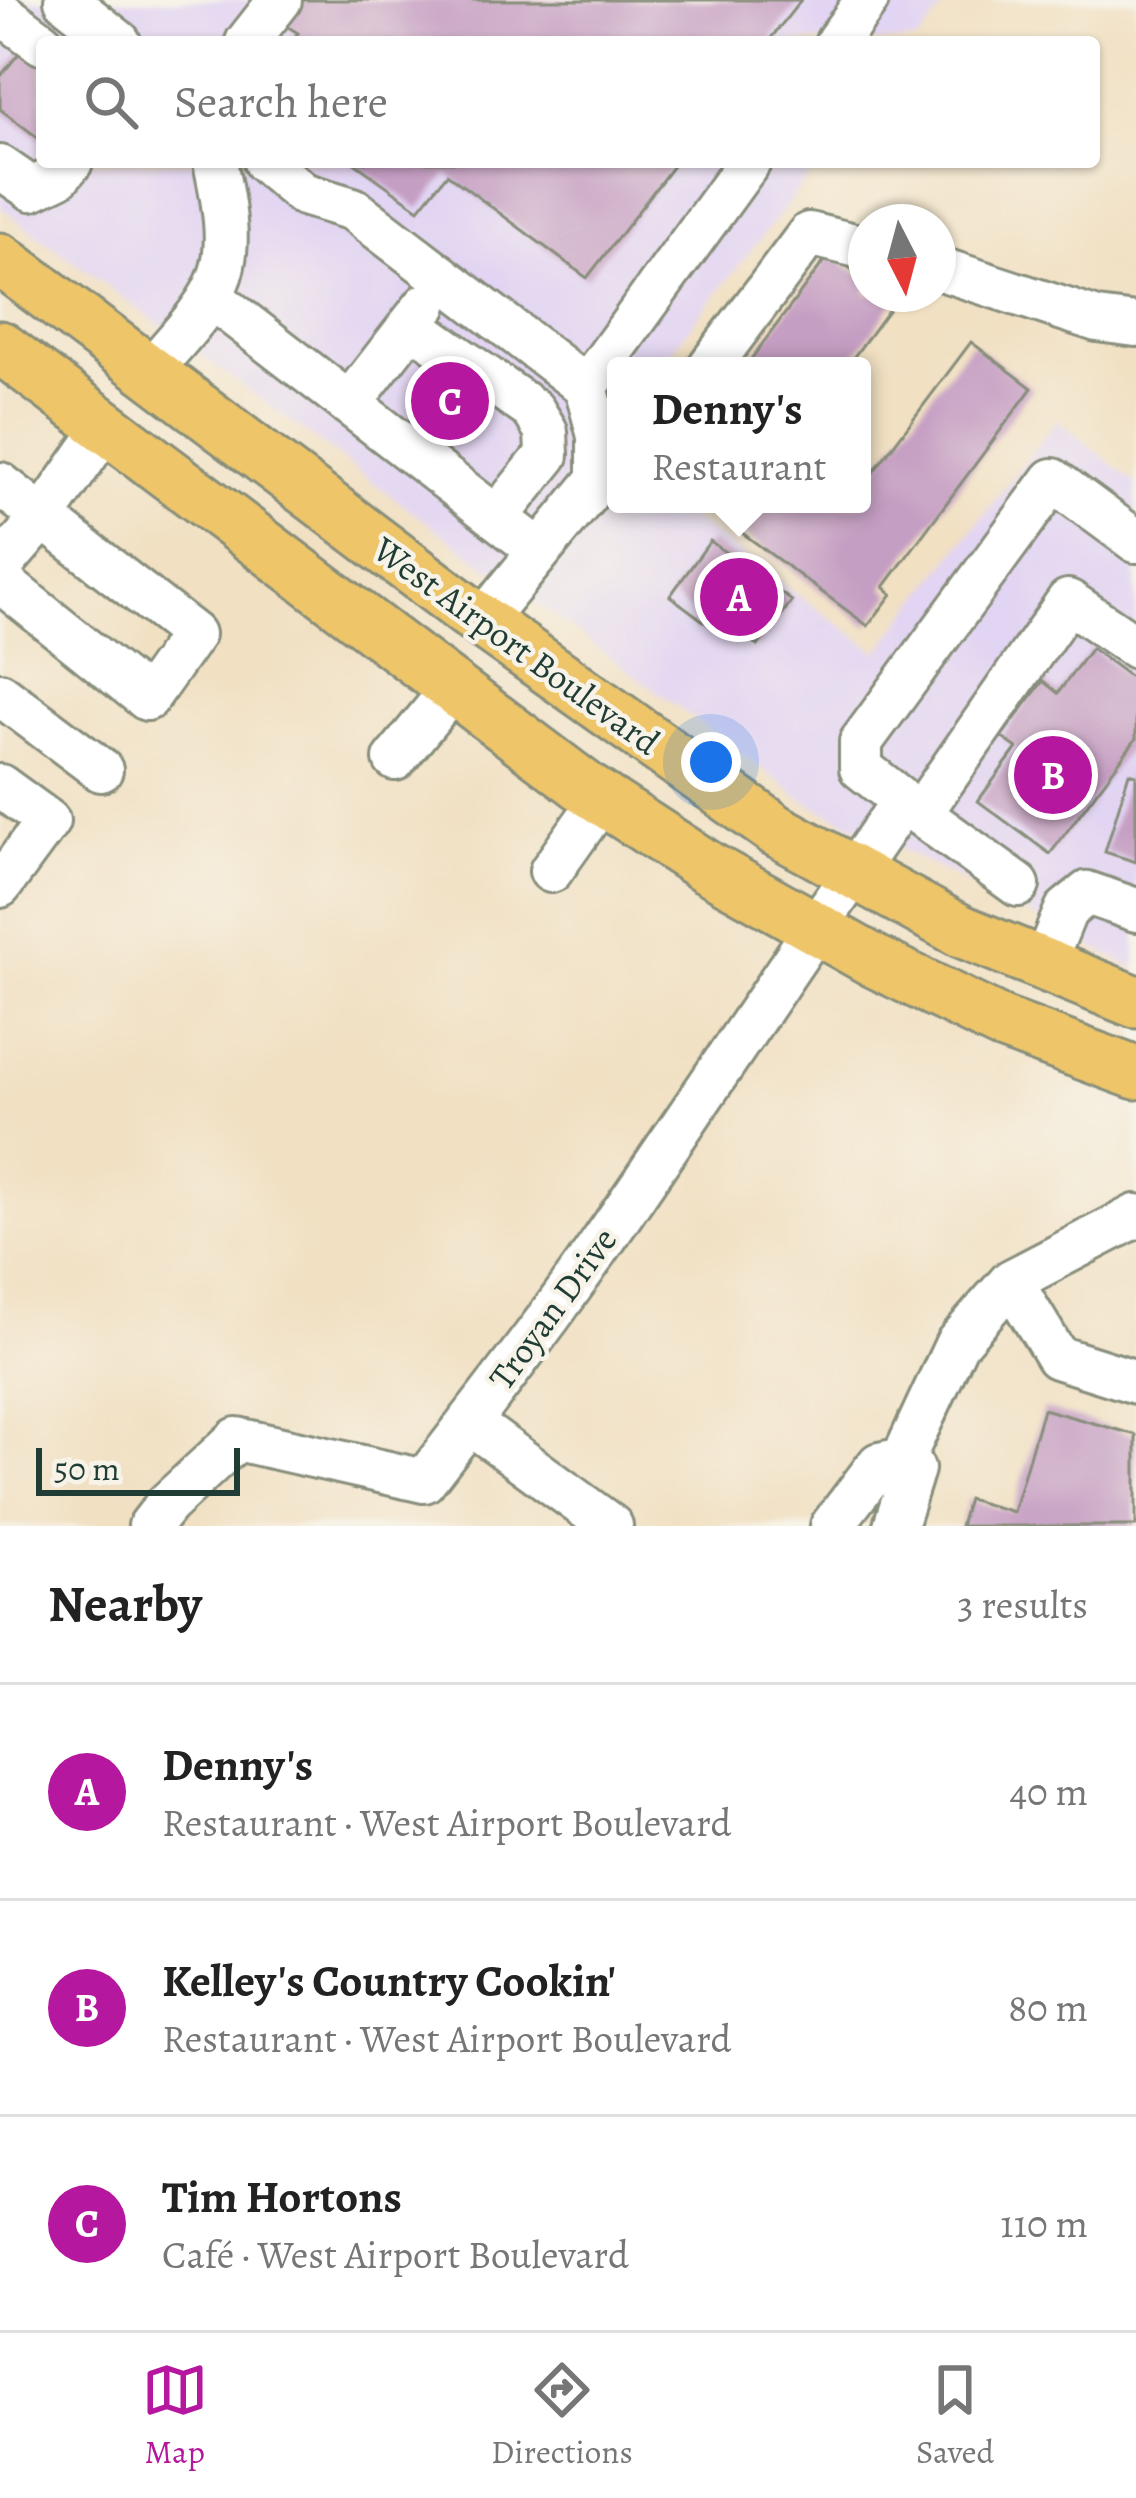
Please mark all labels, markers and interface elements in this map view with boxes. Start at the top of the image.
search box [36,36,1100,168]
icon: search [78,69,144,135]
text: Search here [174,71,388,133]
north arrow [848,204,956,312]
pin: C [411,356,489,446]
popup [607,357,871,513]
text: Denny's [652,378,803,440]
text: Restaurant [652,440,826,493]
street label: West Airport Boulevard [363,524,670,766]
pin: A [700,552,778,642]
pin: B [1014,730,1092,820]
your location [681,732,741,792]
street label: Troyan Drive [477,1217,628,1399]
scale bar [36,1442,240,1495]
text: 50 m [54,1446,120,1491]
text: Nearby [48,1569,202,1639]
text: 3 results [957,1578,1088,1631]
text: Denny's [162,1734,313,1796]
text: A [75,1765,99,1818]
text: 40 m [1009,1765,1088,1818]
text: Restaurant · West Airport Boulevard [162,1796,732,1849]
text: Kelley's Country Cookin' [162,1950,616,2012]
text: B [75,1981,99,2034]
text: 80 m [1008,1981,1088,2034]
text: Restaurant · West Airport Boulevard [162,2012,732,2065]
text: Tim Hortons [162,2166,402,2228]
text: C [75,2197,99,2250]
text: 110 m [1000,2197,1088,2250]
text: Café · West Airport Boulevard [162,2228,629,2281]
tab: Map [142,2357,208,2474]
tab: Directions [491,2357,633,2474]
tab: Saved [916,2357,994,2474]

